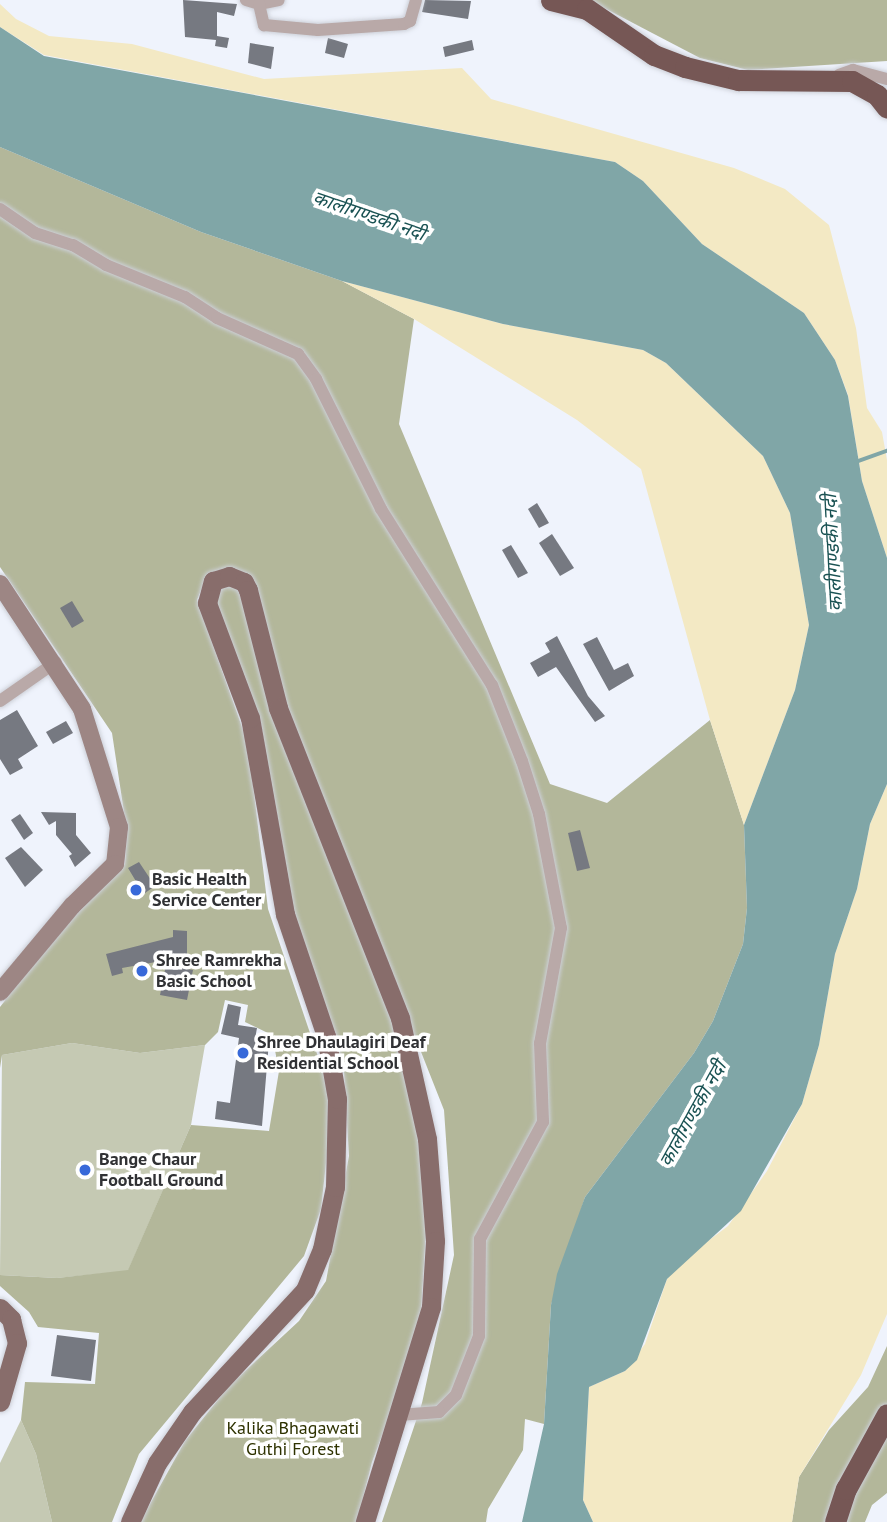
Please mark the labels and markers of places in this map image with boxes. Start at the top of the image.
place label: Basic Health Service Center [152,869,262,912]
marker: Basic Health Service Center [126,880,146,900]
place label: Shree Ramrekha Basic School [156,950,282,992]
marker: Shree Ramrekha Basic School [134,963,150,979]
place label: Shree Dhaulagiri Deaf Residential School [257,1032,425,1074]
marker: Shree Dhaulagiri Deaf Residential School [235,1045,251,1061]
place label: Bange Chaur Football Ground [99,1149,224,1192]
marker: Bange Chaur Football Ground [77,1162,93,1178]

